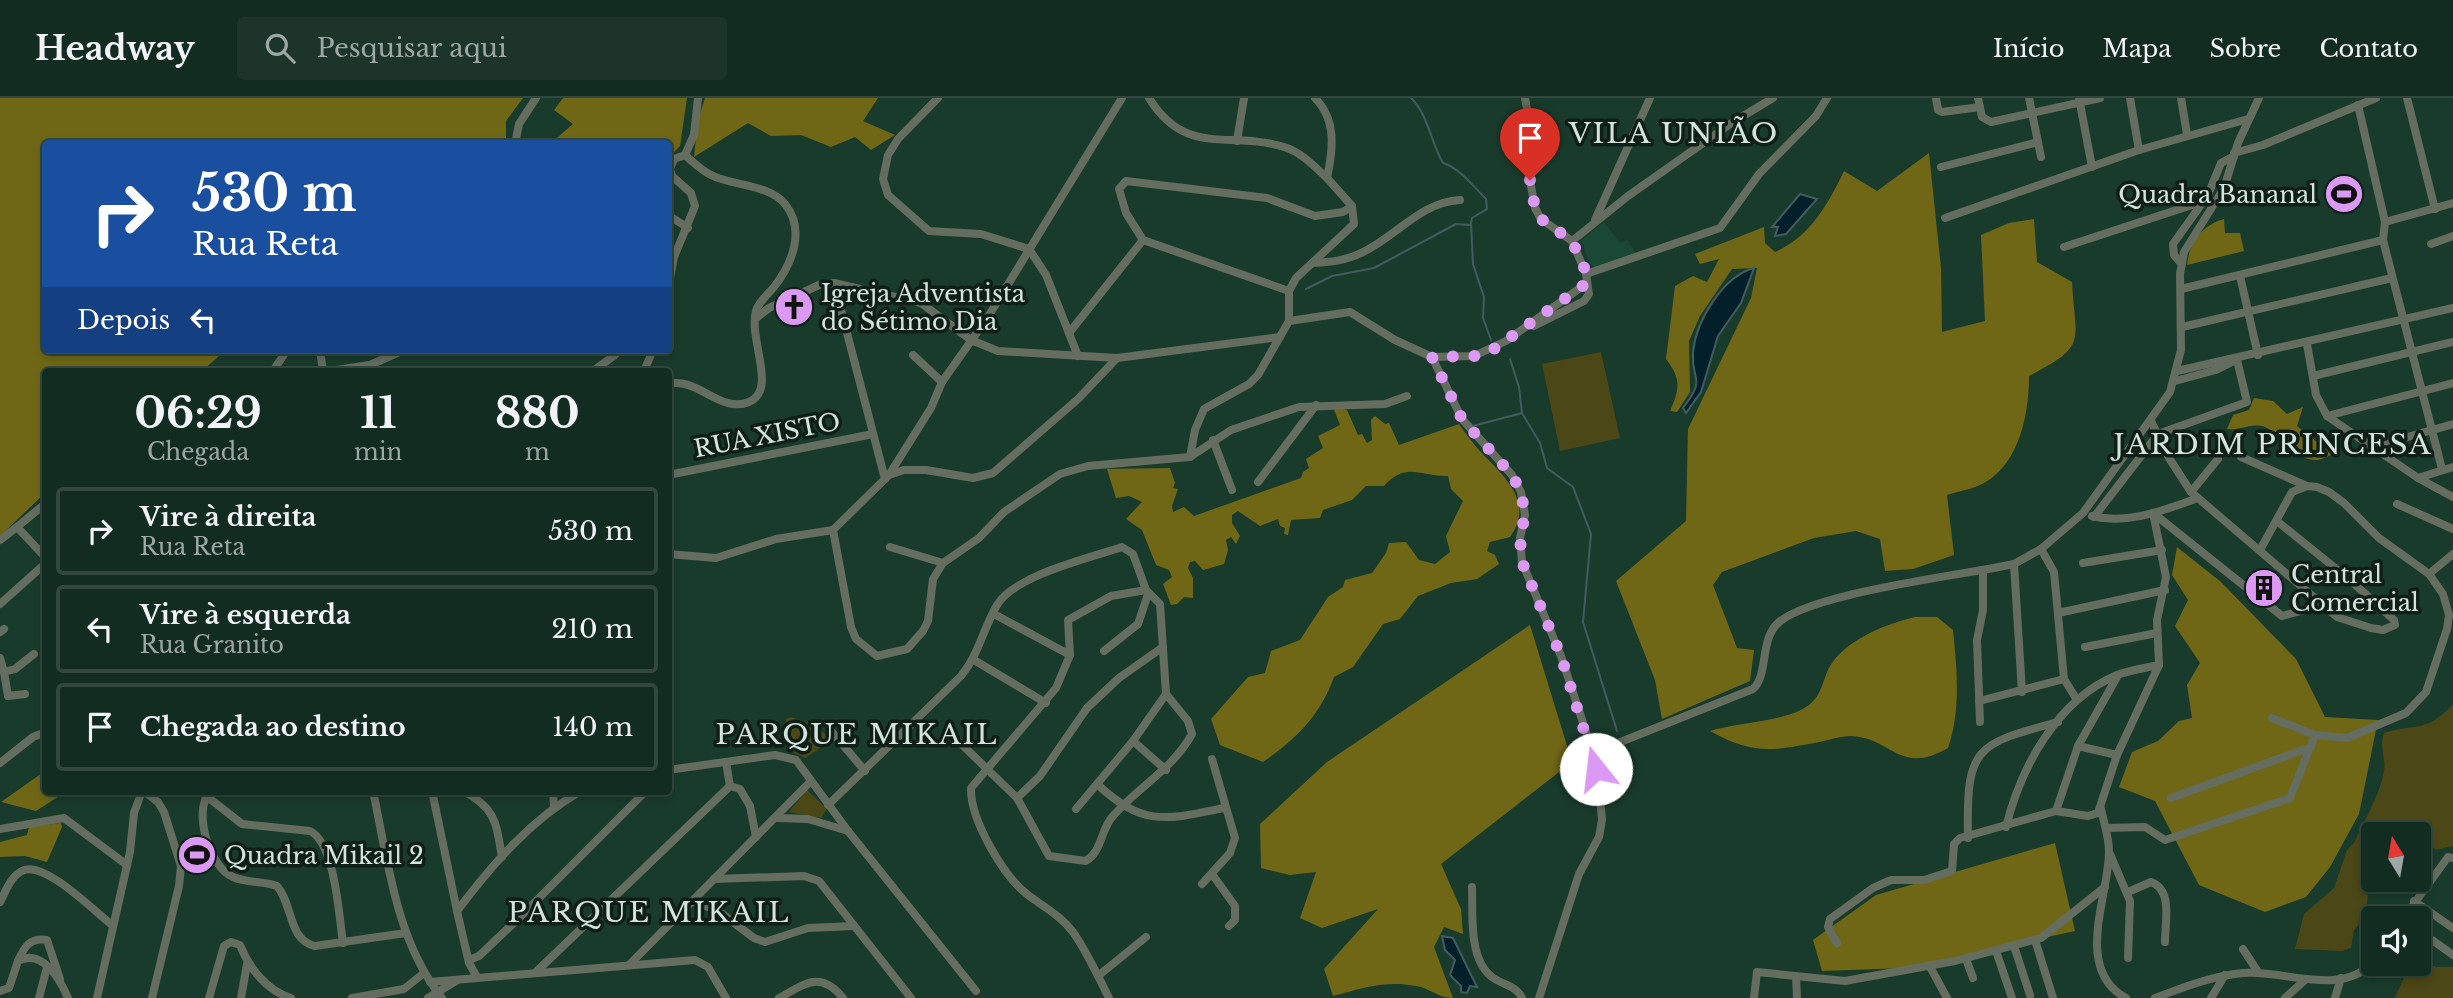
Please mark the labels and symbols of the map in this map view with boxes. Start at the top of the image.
pin [1500,108,1560,180]
district label: VILA UNIÃO [1568,116,1779,151]
sports icon: Quadra Bananal [2323,173,2365,215]
place label: Quadra Bananal [2118,180,2317,209]
place label: Igreja Adventista do Sétimo Dia [821,279,1026,336]
church icon: Igreja Adventista do Sétimo Dia [773,286,815,328]
street label: RUA XISTO [691,407,843,463]
district label: JARDIM PRINCESA [2110,427,2432,462]
place label: Central Comercial [2291,560,2419,617]
building icon: Central Comercial [2243,567,2285,609]
district label: PARQUE MIKAIL [715,717,999,752]
position arrow [1559,732,1633,806]
north arrow [2361,822,2431,892]
sports icon: Quadra Mikail 2 [176,834,218,876]
place label: Quadra Mikail 2 [224,841,424,870]
district label: PARQUE MIKAIL [507,895,791,930]

